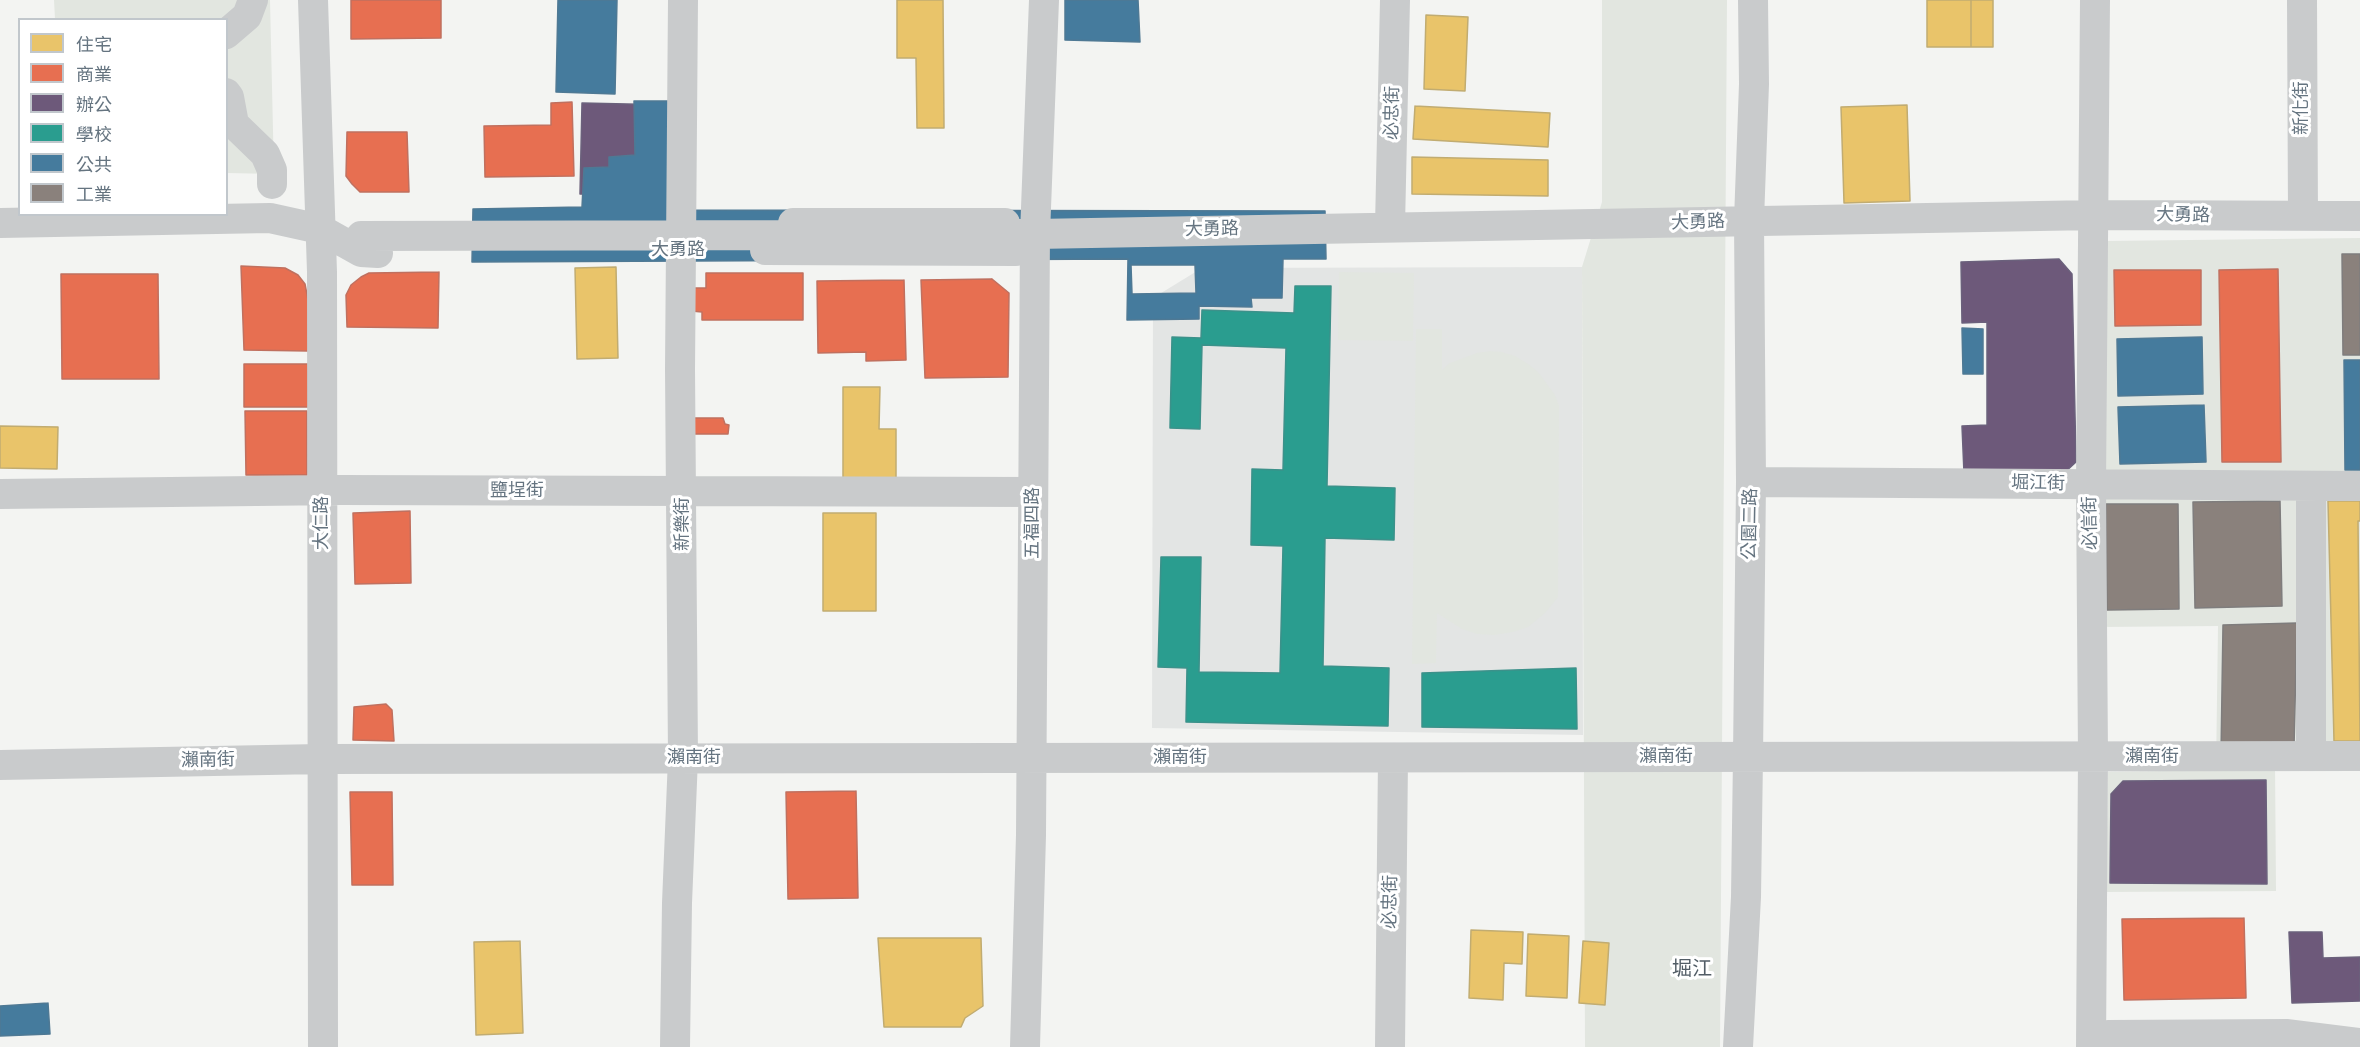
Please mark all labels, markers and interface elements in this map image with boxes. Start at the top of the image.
legend [18,18,228,216]
text: 住宅 [76,35,112,56]
text: 商業 [76,65,112,86]
street label: 新化街 [2291,81,2313,135]
street label: 必忠街 [1382,86,1404,140]
text: 辦公 [76,95,112,116]
text: 學校 [76,125,112,146]
text: 公共 [76,155,112,176]
text: 工業 [76,185,112,206]
street label: 大勇路 [2156,205,2210,227]
street label: 大勇路 [1671,211,1725,235]
street label: 大勇路 [1185,219,1239,241]
street label: 大勇路 [651,239,705,261]
street label: 堀江街 [2011,473,2065,495]
street label: 鹽埕街 [490,480,544,502]
street label: 五福四路 [1022,487,1044,559]
street label: 公園二路 [1740,488,1762,560]
street label: 大仁路 [311,496,333,550]
street label: 必信街 [2080,496,2102,550]
street label: 新樂街 [672,497,694,551]
street label: 瀨南街 [1639,746,1693,768]
street label: 瀨南街 [2125,746,2179,768]
street label: 瀨南街 [667,747,721,769]
street label: 瀨南街 [1153,747,1207,769]
street label: 瀨南街 [181,750,235,772]
street label: 必忠街 [1380,875,1402,929]
district label: 堀江 [1672,958,1712,982]

